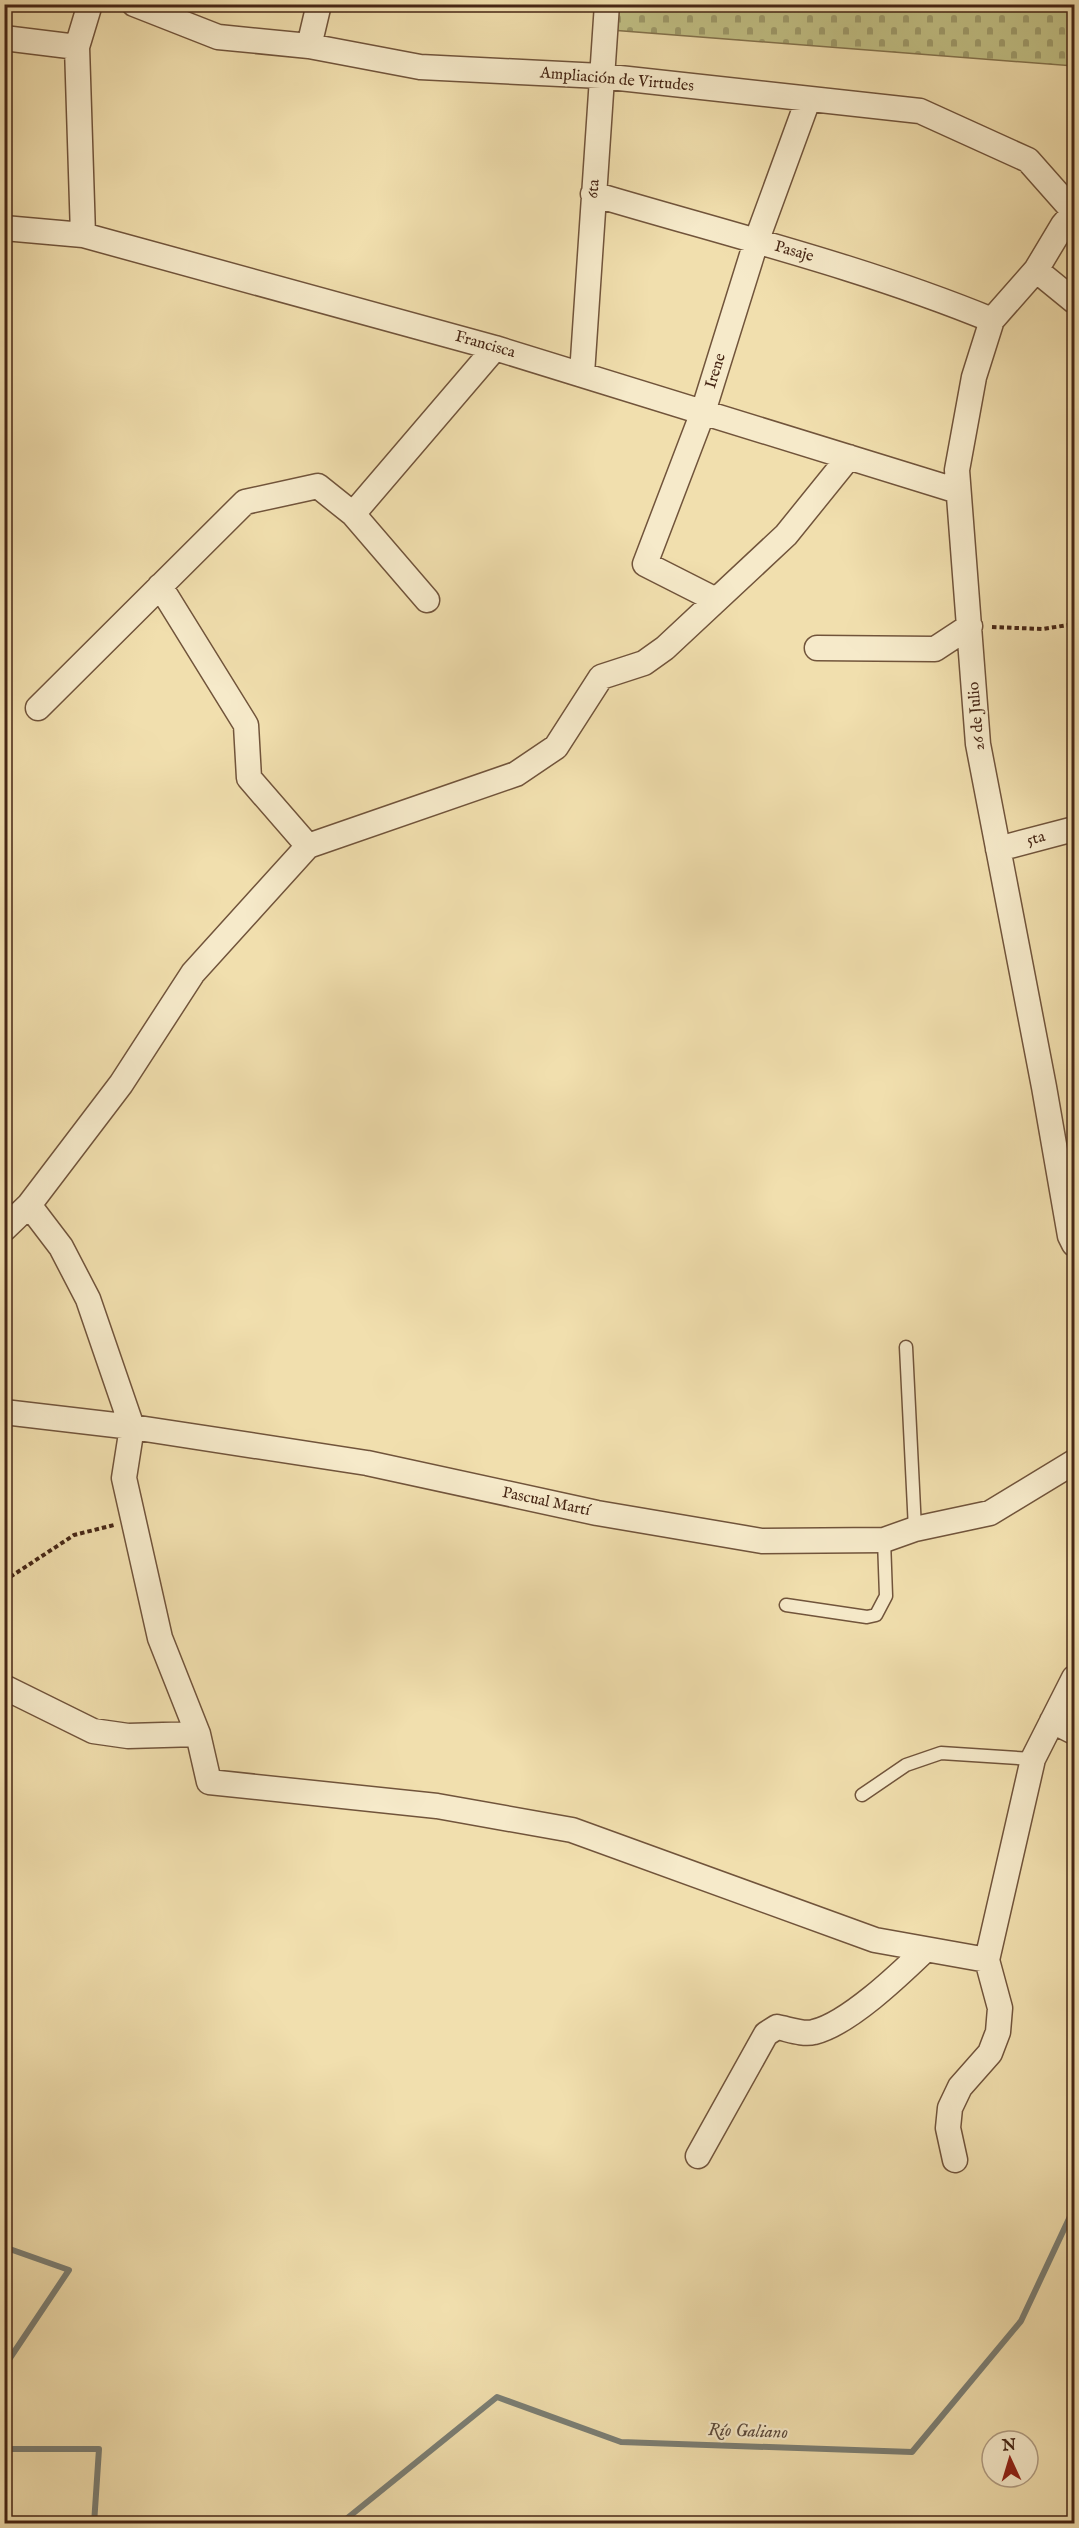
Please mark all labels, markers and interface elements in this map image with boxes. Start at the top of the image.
street label: Ampliación de Virtudes [538,63,695,97]
street label: 6ta [583,179,605,199]
street label: Pasaje [772,237,816,267]
street label: Francisca [453,327,518,363]
street label: Irene [701,351,731,391]
street label: 26 de Julio [964,681,990,751]
street label: 5ta [1025,827,1047,851]
street label: Pascual Martí [500,1483,593,1521]
water label: Río Galiano [708,2419,788,2445]
north arrow [980,2429,1040,2489]
text: N [1000,2436,1017,2457]

